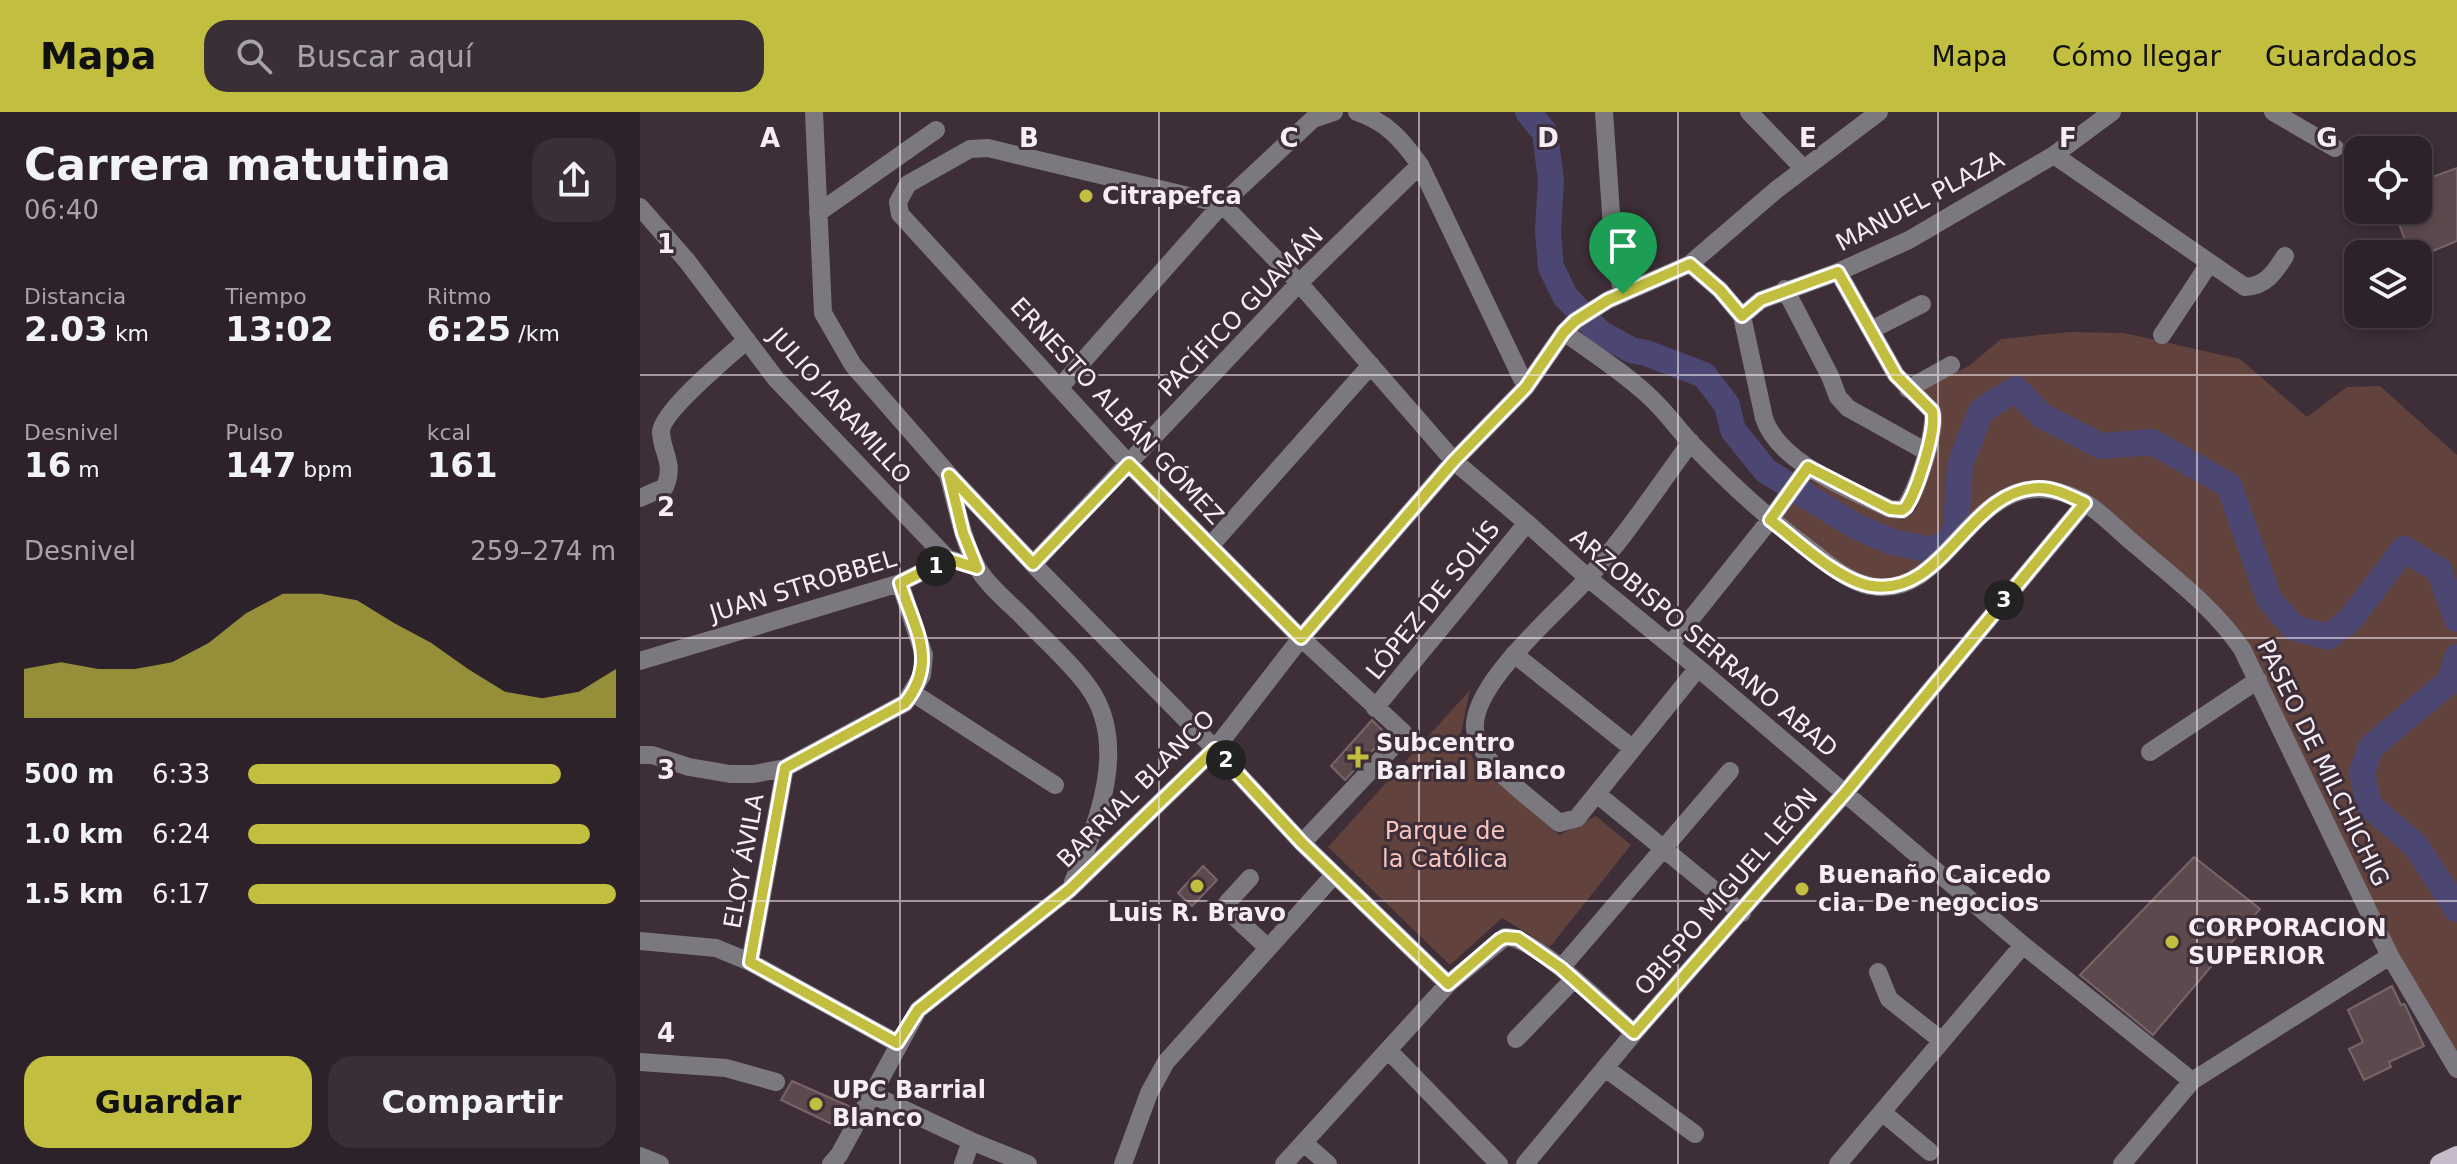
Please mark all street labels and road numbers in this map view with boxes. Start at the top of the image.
street label: MANUEL PLAZA [1831,145,2009,257]
street label: PACÍFICO GUAMÁN [1152,221,1329,403]
street label: ERNESTO ALBÁN GÓMEZ [1005,291,1231,530]
street label: JULIO JARAMILLO [762,321,917,489]
street label: LÓPEZ DE SOLÍS [1359,514,1506,685]
street label: ARZOBISPO SERRANO ABAD [1565,523,1843,763]
street label: JUAN STROBBEL [704,544,900,628]
street label: PASEO DE MILCHICHIG [2251,635,2395,891]
street label: BARRIAL BLANCO [1051,704,1221,874]
street label: OBISPO MIGUEL LEÓN [1627,782,1823,1001]
street label: ELOY ÁVILA [717,791,770,931]

